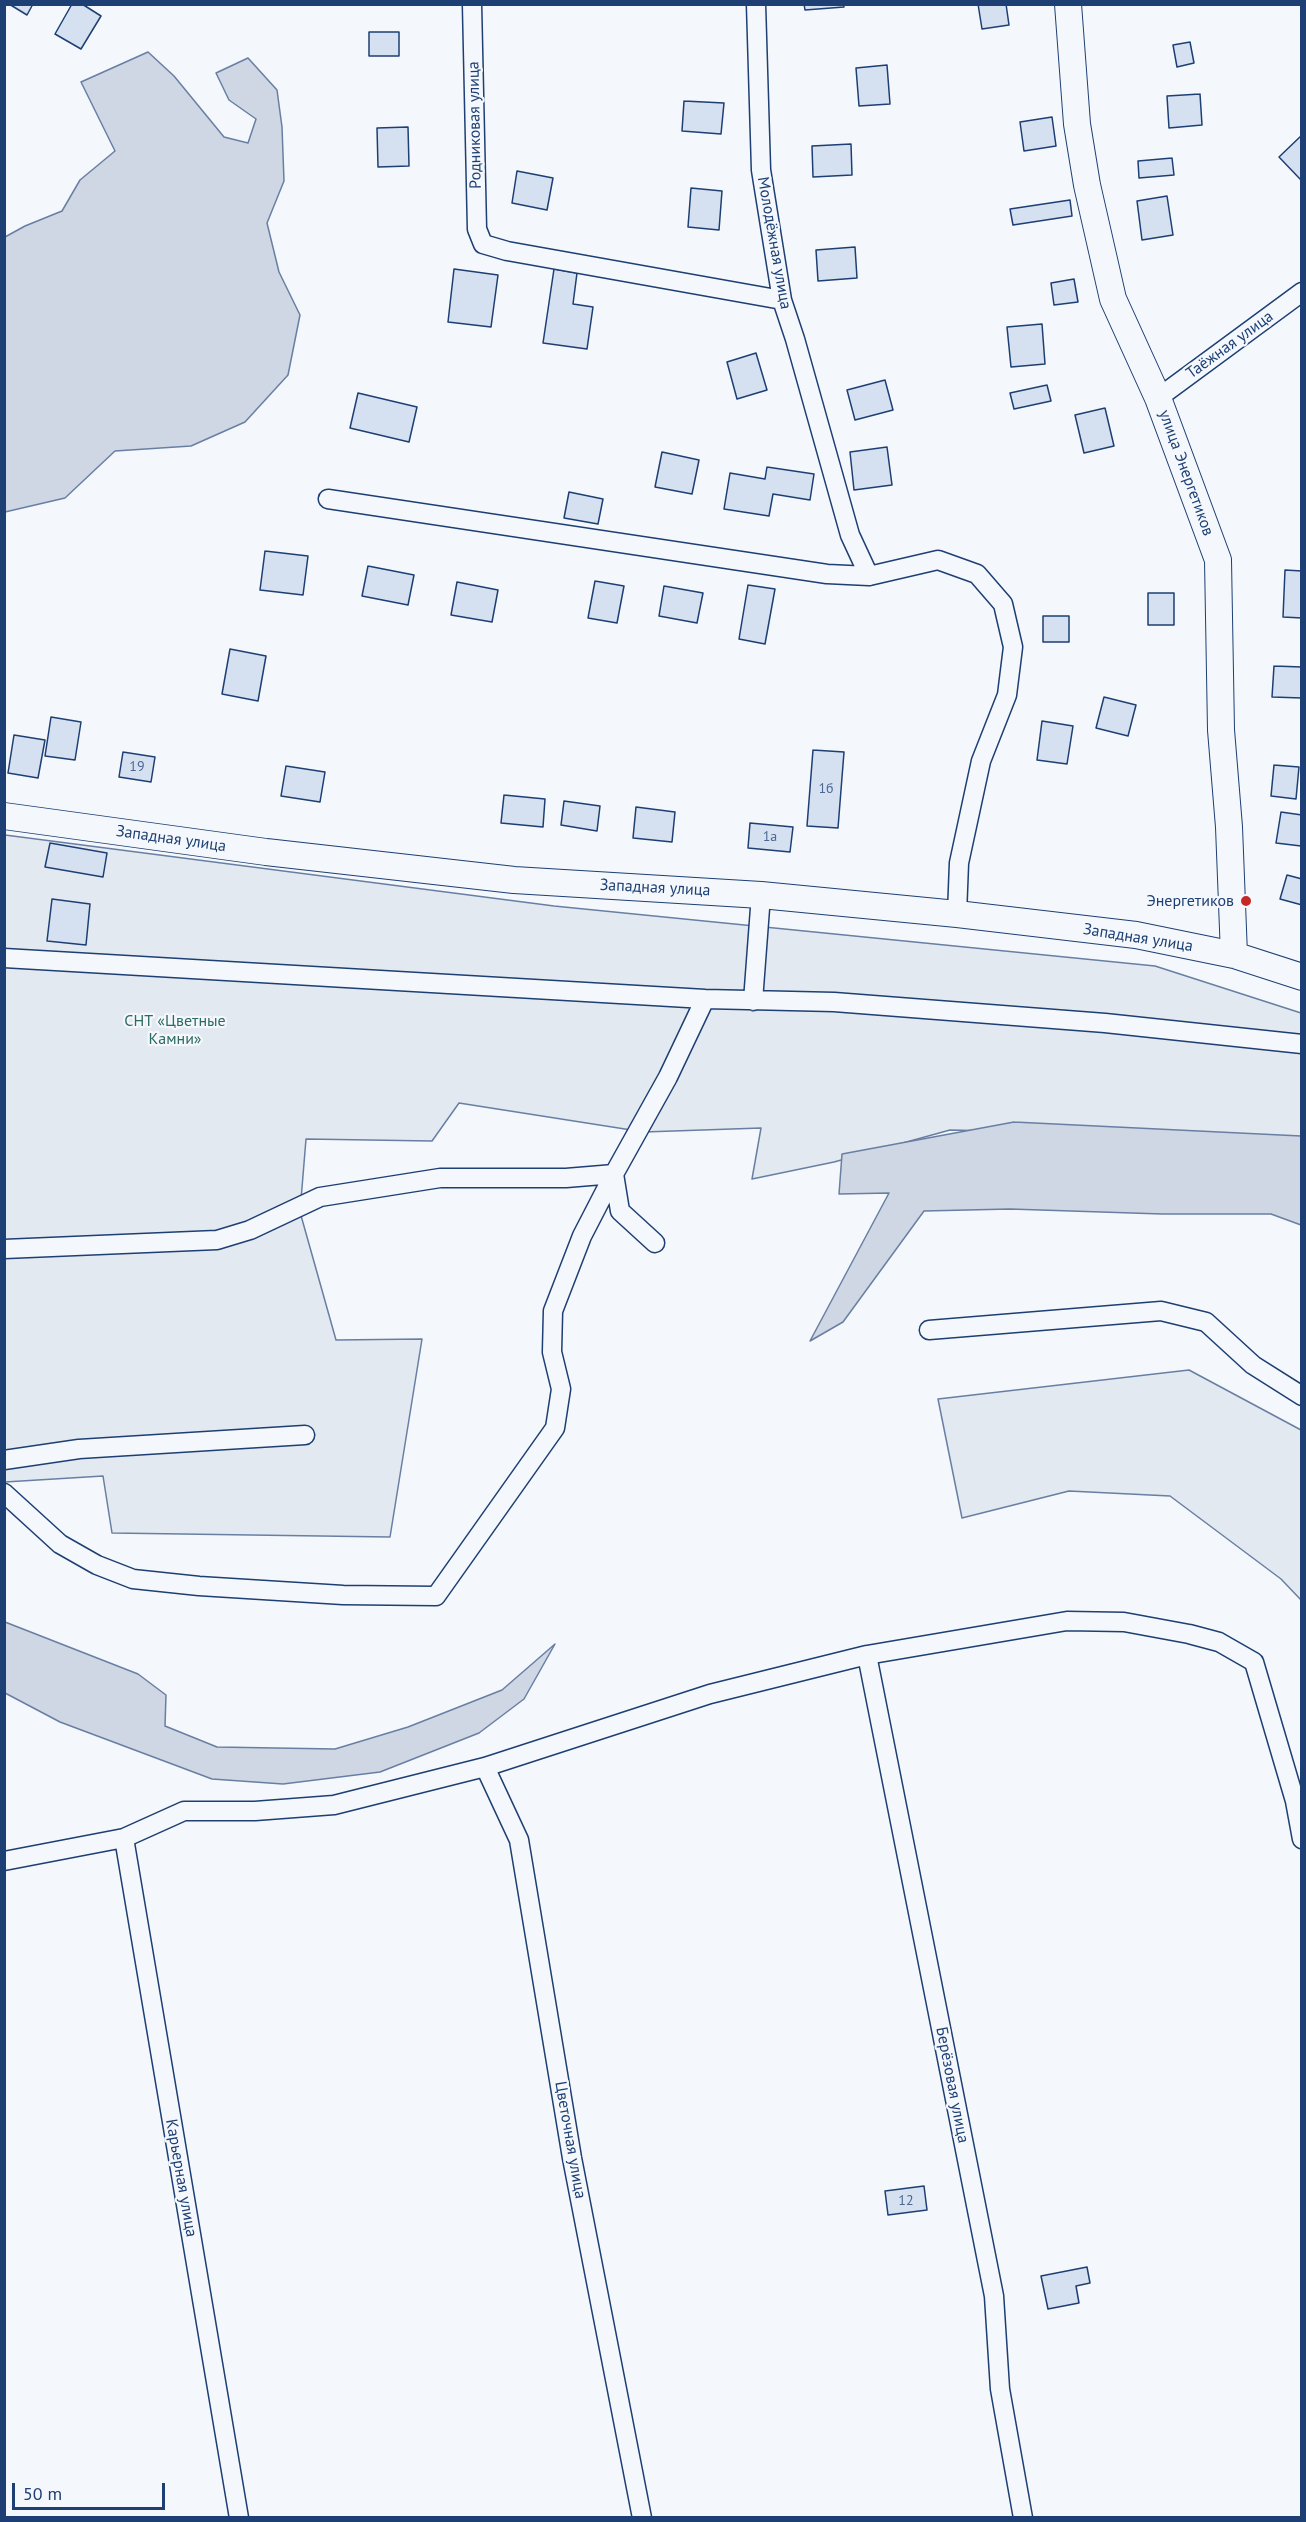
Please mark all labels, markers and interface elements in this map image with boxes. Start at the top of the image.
street label: Родниковая улица [464,61,486,189]
street label: Молодёжная улица [753,175,795,311]
street label: Таёжная улица [1183,307,1277,383]
street label: улица Энергетиков [1154,407,1218,539]
house number: 19 [129,759,145,775]
house number: 1б [818,781,834,797]
street label: Западная улица [115,822,227,856]
house number: 1а [763,829,777,845]
street label: Западная улица [599,876,711,900]
place label: Энергетиков [1146,891,1234,911]
marker: Энергетиков [1239,894,1253,908]
street label: Западная улица [1082,920,1194,956]
park label: СНТ «Цветные Камни» [124,1011,226,1049]
street label: Берёзовая улица [931,2025,973,2145]
street label: Цветочная улица [550,2080,590,2200]
street label: Карьерная улица [161,2117,201,2239]
house number: 12 [898,2193,914,2209]
scale bar [15,2471,168,2509]
text: 50 m [23,2482,62,2505]

